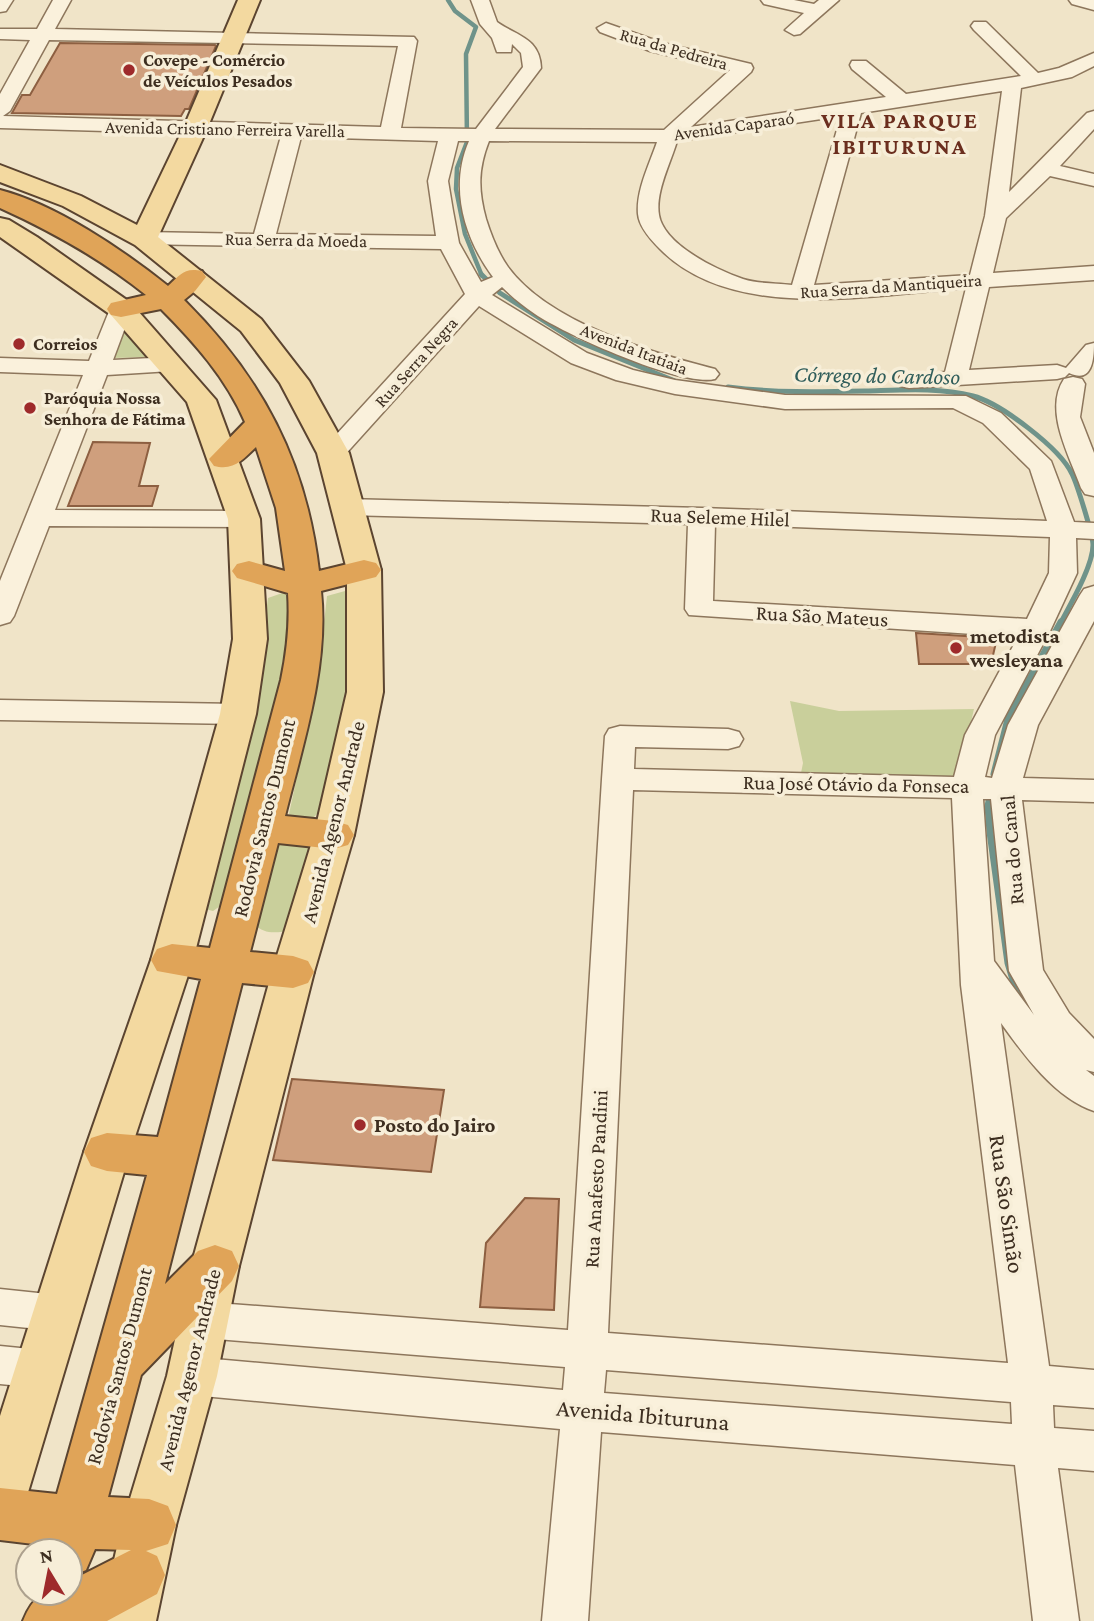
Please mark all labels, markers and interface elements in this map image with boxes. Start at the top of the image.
street label: Rua da Pedreira [618,24,730,74]
place label: Covepe - Comércio de Veículos Pesados [143,50,292,91]
marker: Covepe - Comércio de Veículos Pesados [121,62,137,78]
district label: VILA PARQUE IBITURUNA [820,107,979,159]
street label: Avenida Caparaó [672,108,796,144]
street label: Avenida Cristiano Ferreira Varella [105,117,345,141]
street label: Rua Serra da Moeda [225,229,367,251]
street label: Rua Serra da Mantiqueira [800,270,982,302]
street label: Rua Serra Negra [370,313,462,411]
street label: Avenida Itatiaia [578,319,690,379]
place label: Correios [33,334,97,354]
marker: Correios [11,336,27,352]
water label: Córrego do Cardoso [794,361,961,389]
place label: Paróquia Nossa Senhora de Fátima [44,388,186,429]
marker: Paróquia Nossa Senhora de Fátima [22,400,38,416]
street label: Rua Seleme Hilel [650,503,790,531]
street label: Rua São Mateus [755,601,889,631]
place label: metodista wesleyana [969,624,1064,672]
marker: metodista wesleyana [948,640,964,656]
street label: Rodovia Santos Dumont [228,716,300,919]
street label: Avenida Agenor Andrade [296,719,370,925]
street label: Rua José Otávio da Fonseca [743,770,970,798]
street label: Rua do Canal [995,794,1029,906]
street label: Rua Anafesto Pandini [579,1089,613,1269]
place label: Posto do Jairo [374,1113,495,1137]
marker: Posto do Jairo [352,1117,368,1133]
street label: Rua São Simão [984,1133,1031,1275]
street label: Rodovia Santos Dumont [81,1264,157,1467]
street label: Avenida Agenor Andrade [152,1267,226,1473]
street label: Avenida Ibituruna [555,1393,731,1436]
north arrow [14,1537,84,1607]
text: N [38,1544,54,1567]

